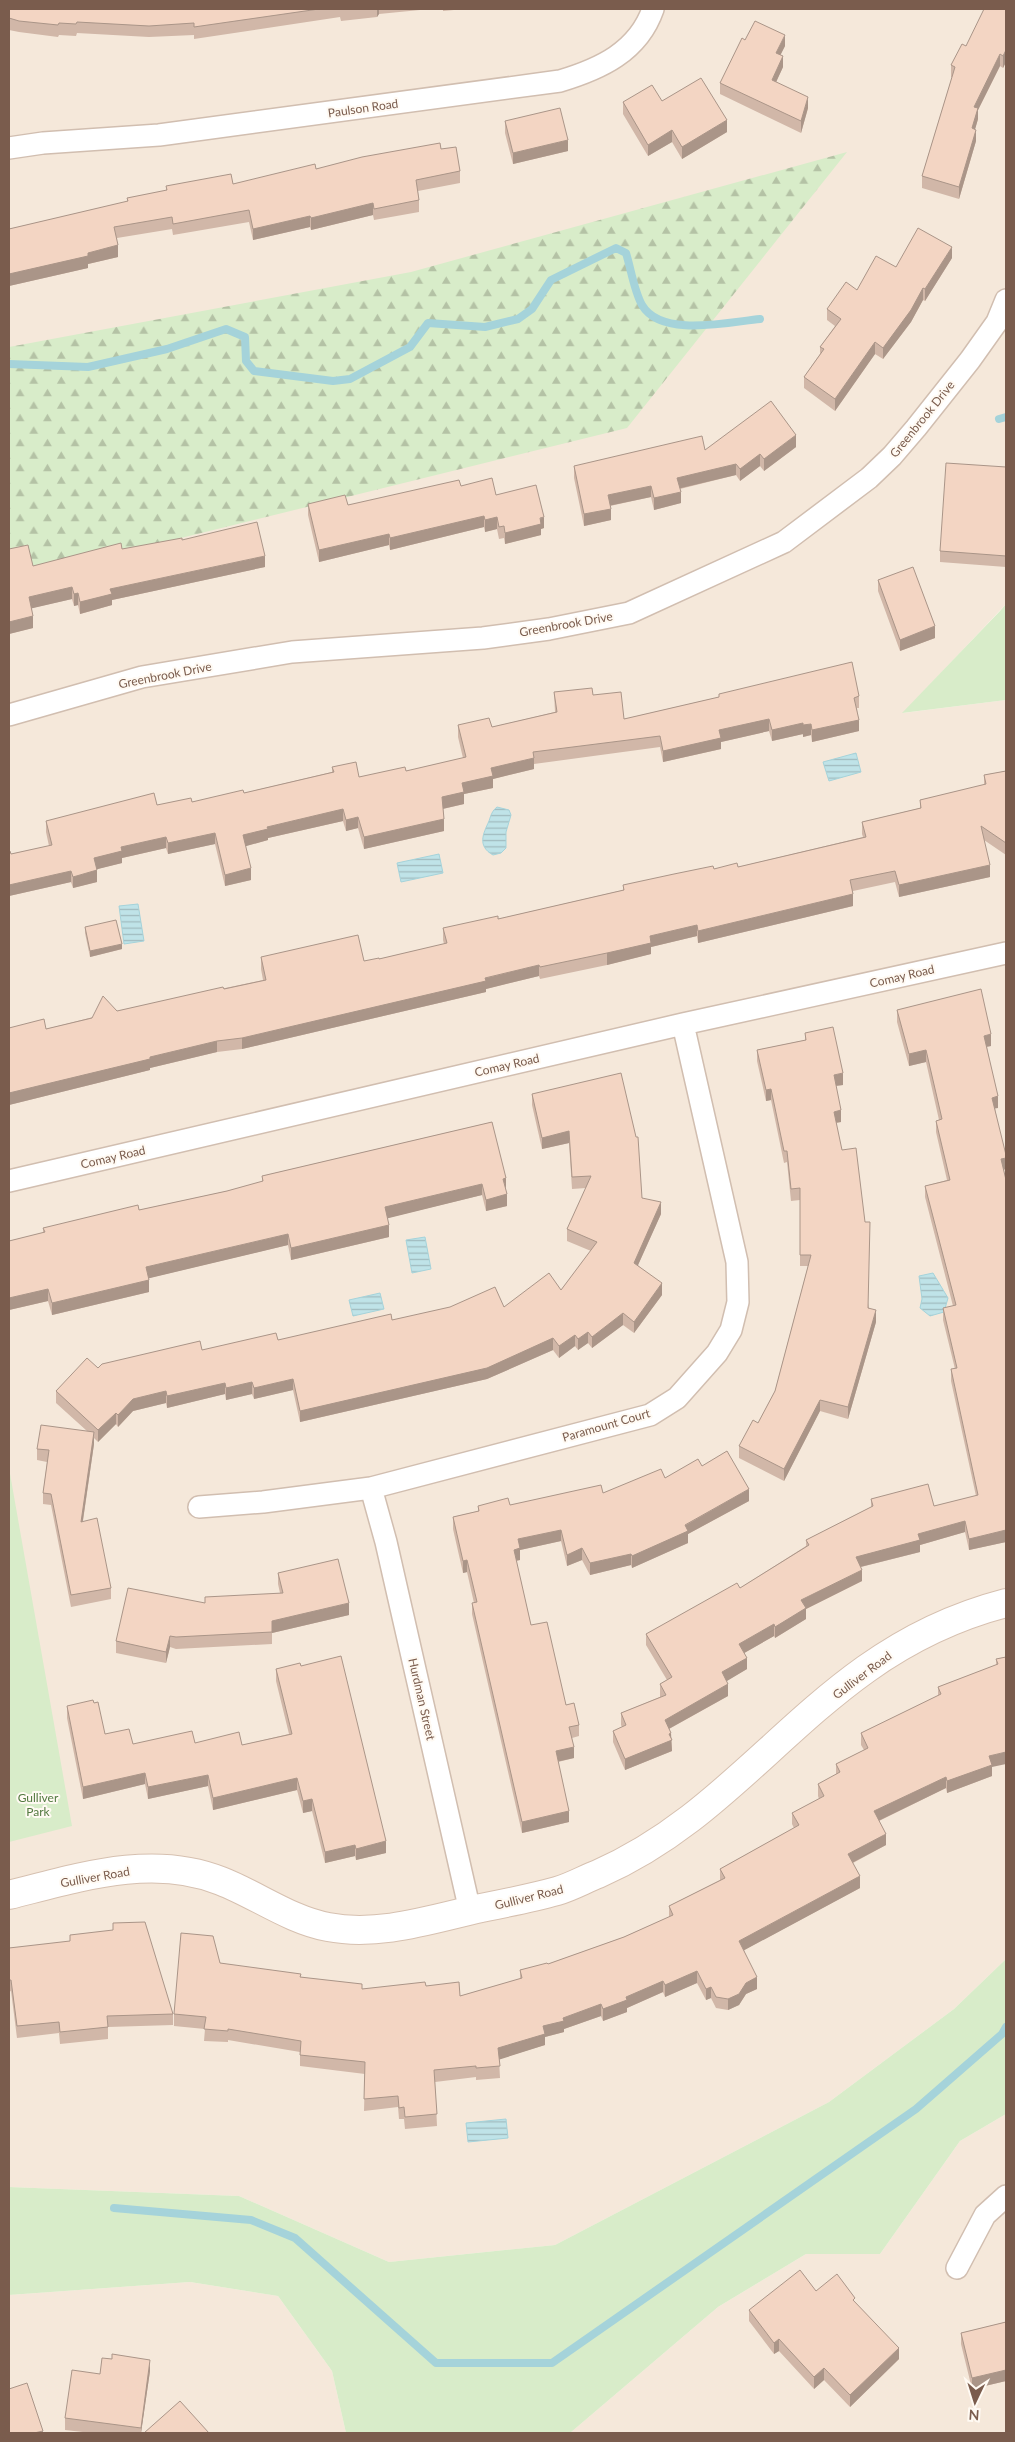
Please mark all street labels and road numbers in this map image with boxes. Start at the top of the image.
street label: Paulson Road [327,96,399,120]
street label: Greenbrook Drive [886,378,958,460]
street label: Greenbrook Drive [518,608,614,640]
street label: Greenbrook Drive [117,659,213,691]
street label: Comay Road [868,961,936,991]
street label: Comay Road [473,1050,541,1080]
street label: Comay Road [79,1142,147,1172]
street label: Paramount Court [560,1405,652,1445]
street label: Gulliver Road [830,1648,894,1702]
street label: Hurdman Street [405,1656,439,1742]
street label: Gulliver Road [59,1864,131,1890]
street label: Gulliver Road [493,1881,565,1913]

